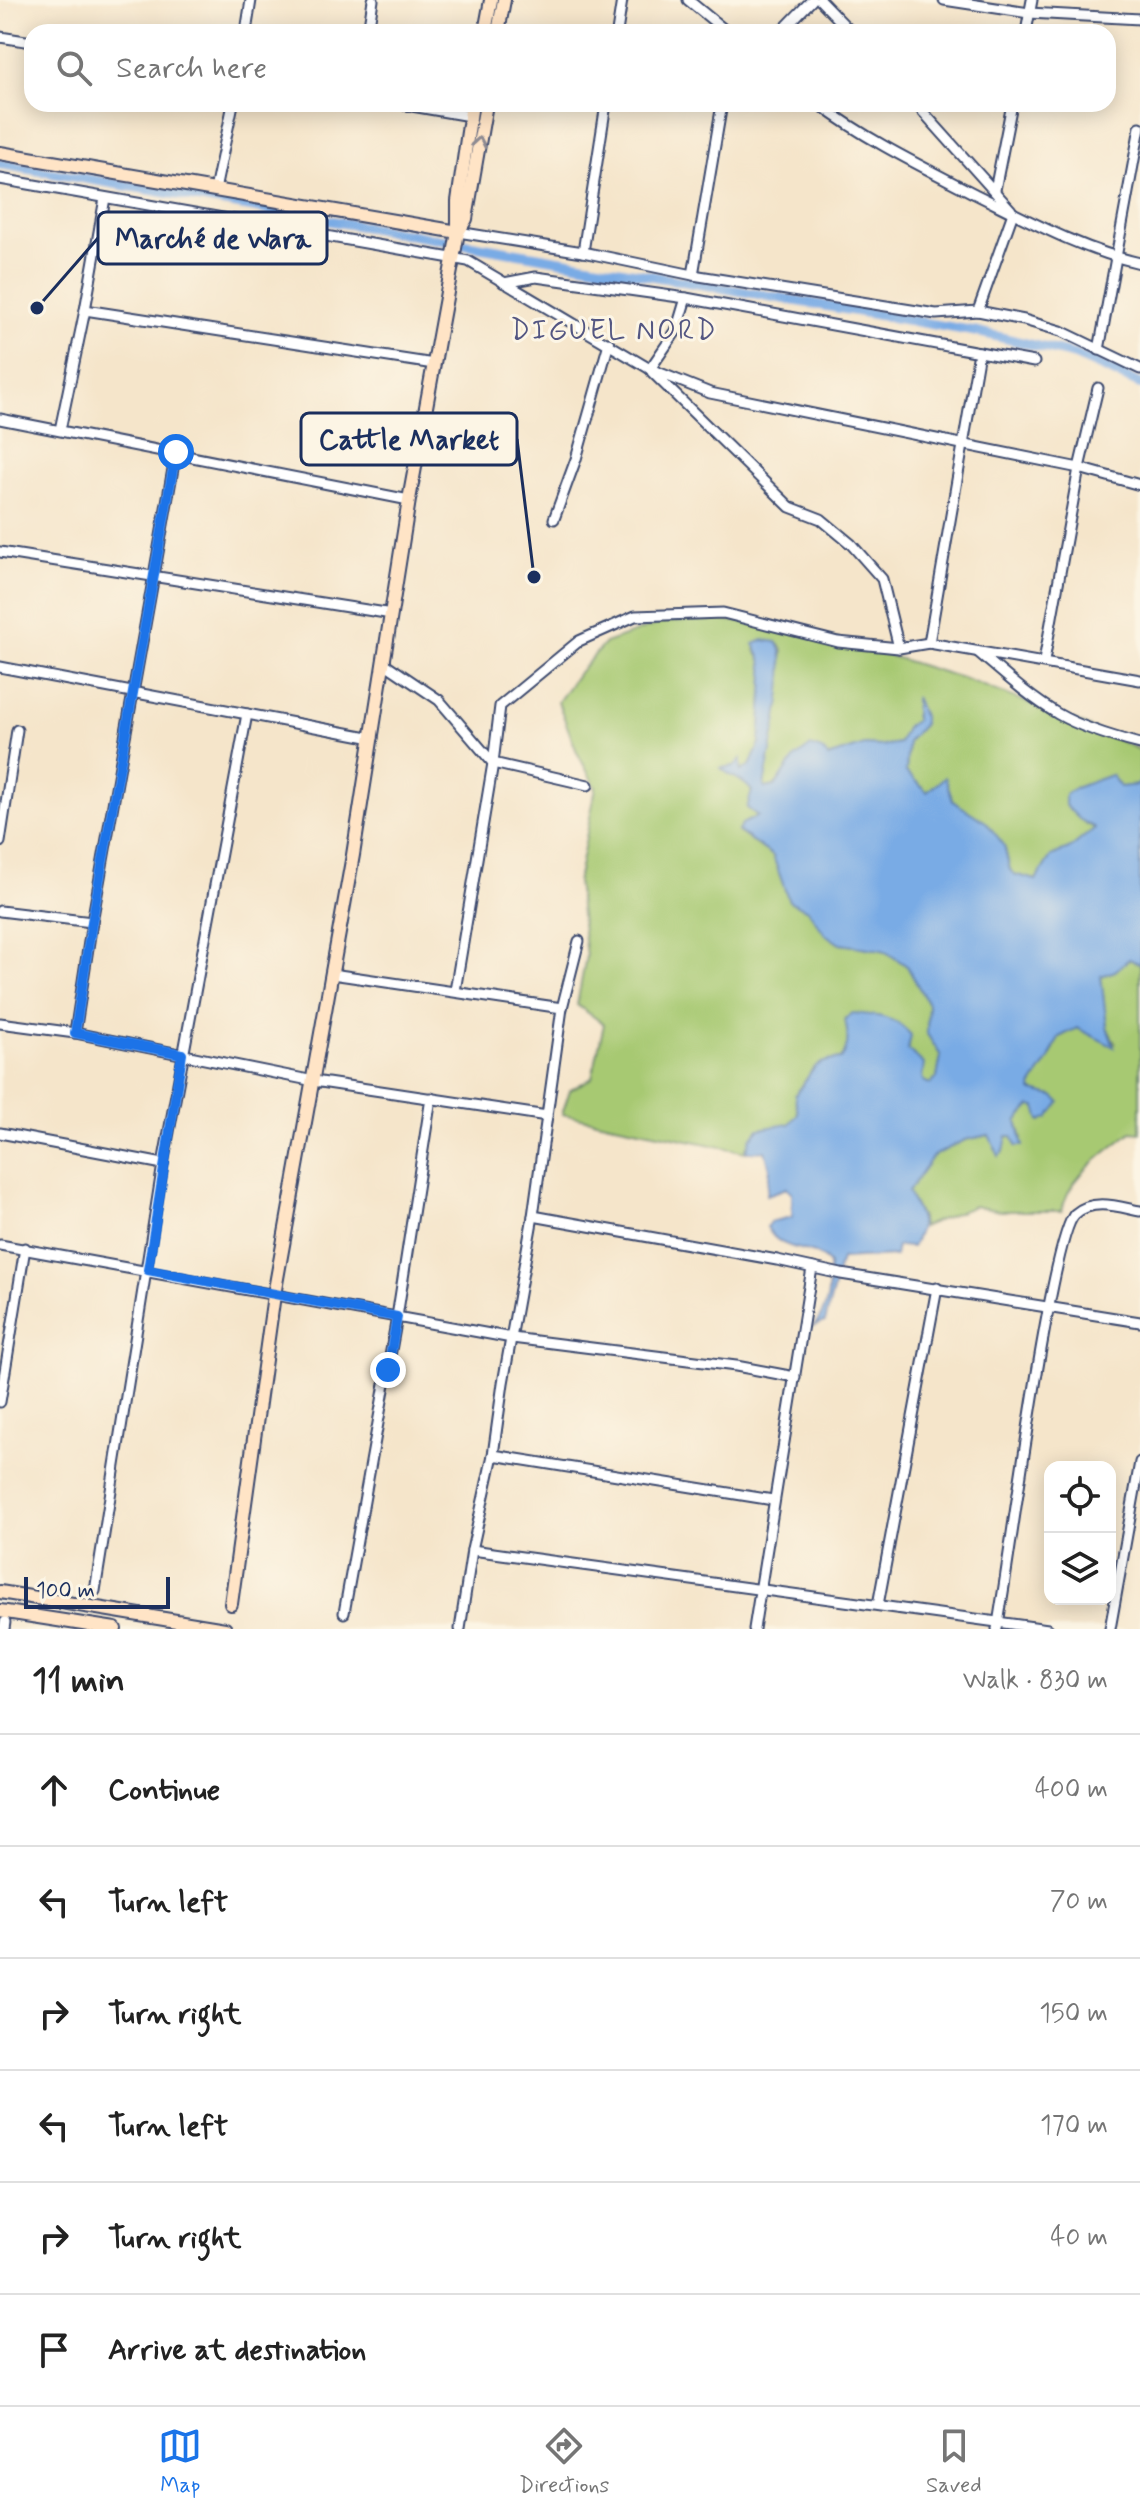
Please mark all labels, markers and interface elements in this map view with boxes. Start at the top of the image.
search box [24,24,1116,112]
icon: search [52,46,96,90]
text: Search here [116,49,267,88]
one-way arrow [470,135,487,148]
callout: Marché de Wara [98,212,327,264]
text: Marché de Wara [115,222,312,259]
district label: DIGUEL NORD [510,313,718,350]
callout: Cattle Market [301,413,517,465]
text: Cattle Market [319,423,500,460]
route start [158,434,194,470]
route end [370,1352,406,1388]
map controls [1044,1461,1116,1605]
button: locate [1044,1461,1116,1533]
button: layers [1044,1533,1116,1605]
scale bar [24,1573,170,1609]
text: 100 m [36,1577,95,1605]
text: 11 min [32,1659,125,1704]
text: Walk · 830 m [963,1664,1108,1698]
icon: ahead [32,1768,76,1812]
text: Continue [108,1771,220,1810]
text: 400 m [1035,1773,1108,1807]
icon: left [32,1880,76,1924]
text: Turn left [108,1883,228,1922]
text: 70 m [1050,1885,1108,1919]
icon: right [32,1992,76,2036]
text: Turn right [108,1995,241,2034]
text: 150 m [1039,1997,1108,2031]
icon: left [32,2104,76,2148]
text: Turn left [108,2107,228,2146]
text: 170 m [1040,2109,1108,2143]
icon: right [32,2216,76,2260]
text: Turn right [108,2219,241,2258]
text: 40 m [1050,2221,1108,2255]
icon: arrive [32,2328,76,2372]
text: Arrive at destination [108,2331,366,2370]
tab: Map [158,2424,202,2500]
tab: Directions [519,2424,609,2500]
tab: Saved [926,2424,982,2500]

